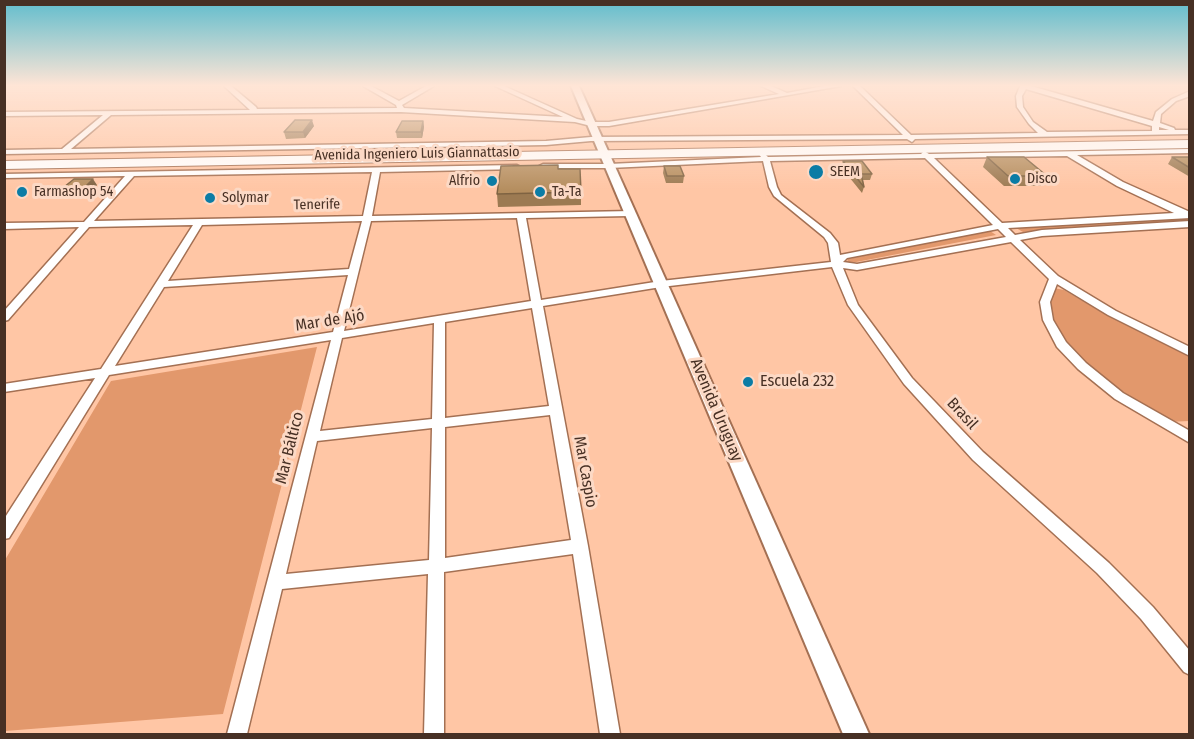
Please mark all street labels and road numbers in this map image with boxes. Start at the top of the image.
street label: Avenida Ingeniero Luis Giannattasio [314,144,520,164]
street label: Tenerife [294,196,340,214]
street label: Mar de Ajó [294,306,366,336]
street label: Avenida Uruguay [686,356,746,464]
street label: Brasil [942,394,982,434]
street label: Mar Báltico [272,410,308,486]
street label: Mar Caspio [569,435,601,509]

